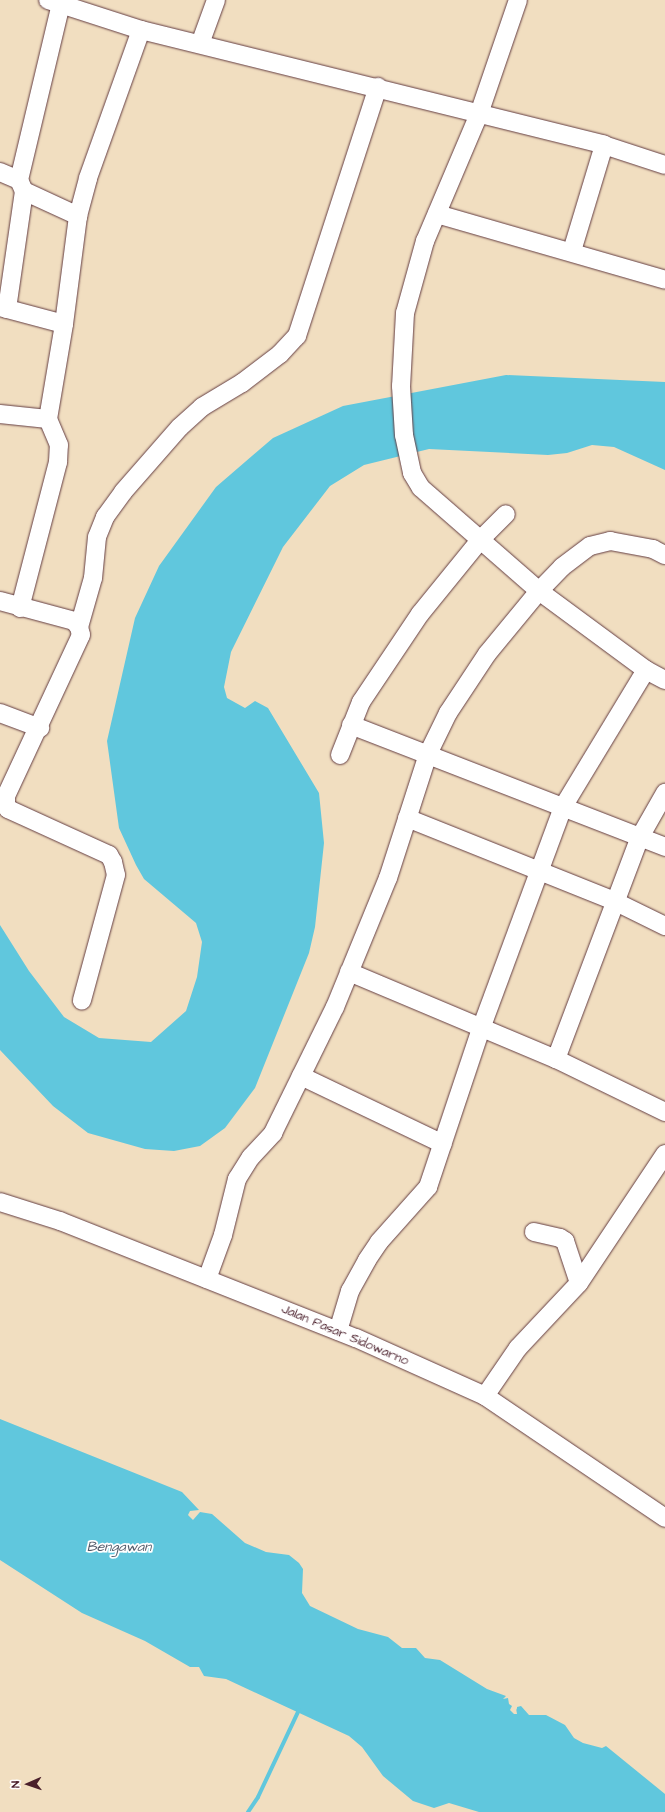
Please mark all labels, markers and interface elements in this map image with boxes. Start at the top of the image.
street label: Jalan Pasar Sidowarno [279,1301,411,1369]
water label: Bengawan [87,1539,151,1555]
north arrow [8,1764,48,1804]
text: N [8,1781,23,1788]

